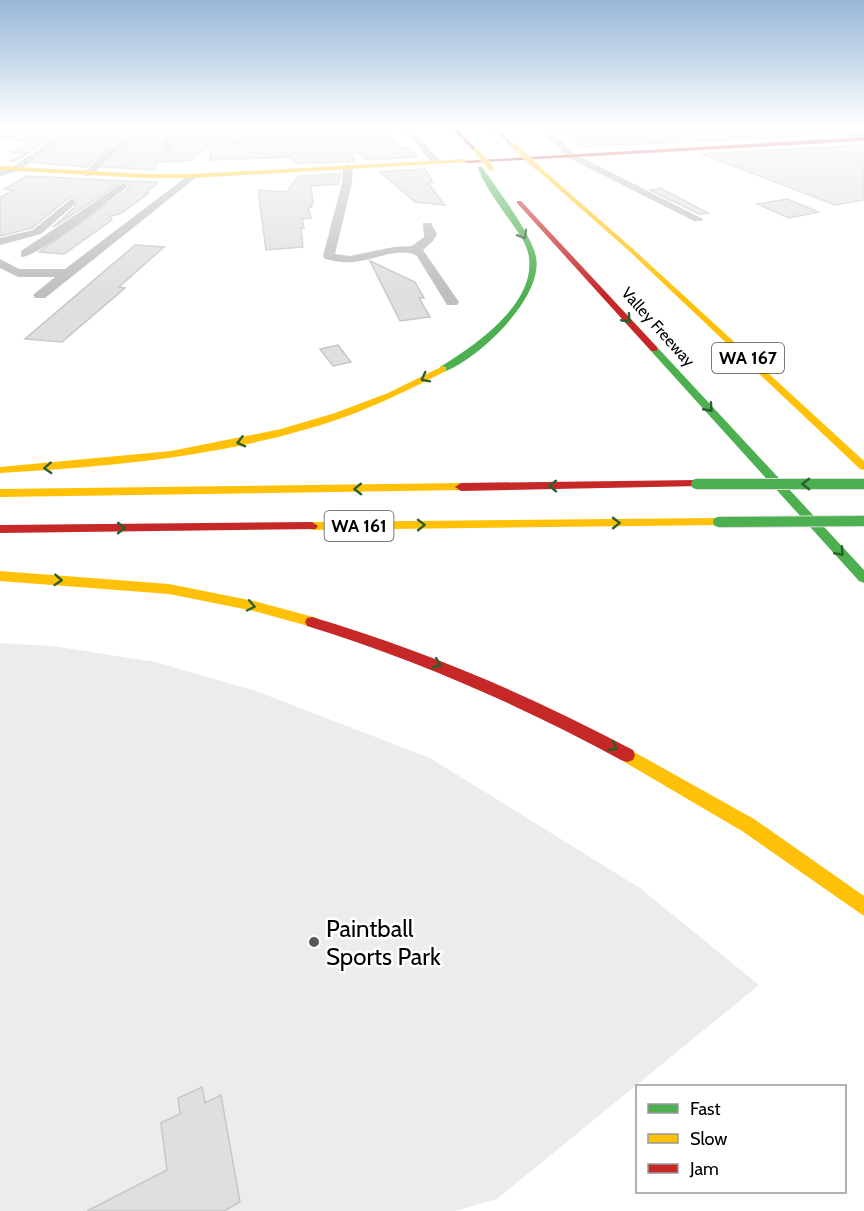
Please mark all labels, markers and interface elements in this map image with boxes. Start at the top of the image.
one-way arrow [516,229,527,239]
street label: Valley Freeway [618,284,698,370]
one-way arrow [620,312,631,323]
road number: WA 167 [712,343,784,373]
one-way arrow [421,371,431,382]
one-way arrow [702,402,713,412]
one-way arrow [236,434,246,447]
one-way arrow [43,461,52,474]
one-way arrow [801,478,810,490]
one-way arrow [549,480,558,492]
one-way arrow [354,483,363,495]
road number: WA 161 [324,511,394,541]
one-way arrow [612,517,621,529]
one-way arrow [417,519,426,531]
one-way arrow [117,522,126,534]
one-way arrow [833,546,844,556]
one-way arrow [54,574,63,587]
one-way arrow [246,598,256,611]
one-way arrow [431,657,442,669]
one-way arrow [607,740,618,751]
place label: Paintball Sports Park [326,914,441,971]
marker: Paintball Sports Park [307,935,321,949]
legend [636,1085,846,1193]
text: Fast [690,1098,721,1120]
text: Slow [690,1128,727,1150]
text: Jam [689,1158,719,1180]

